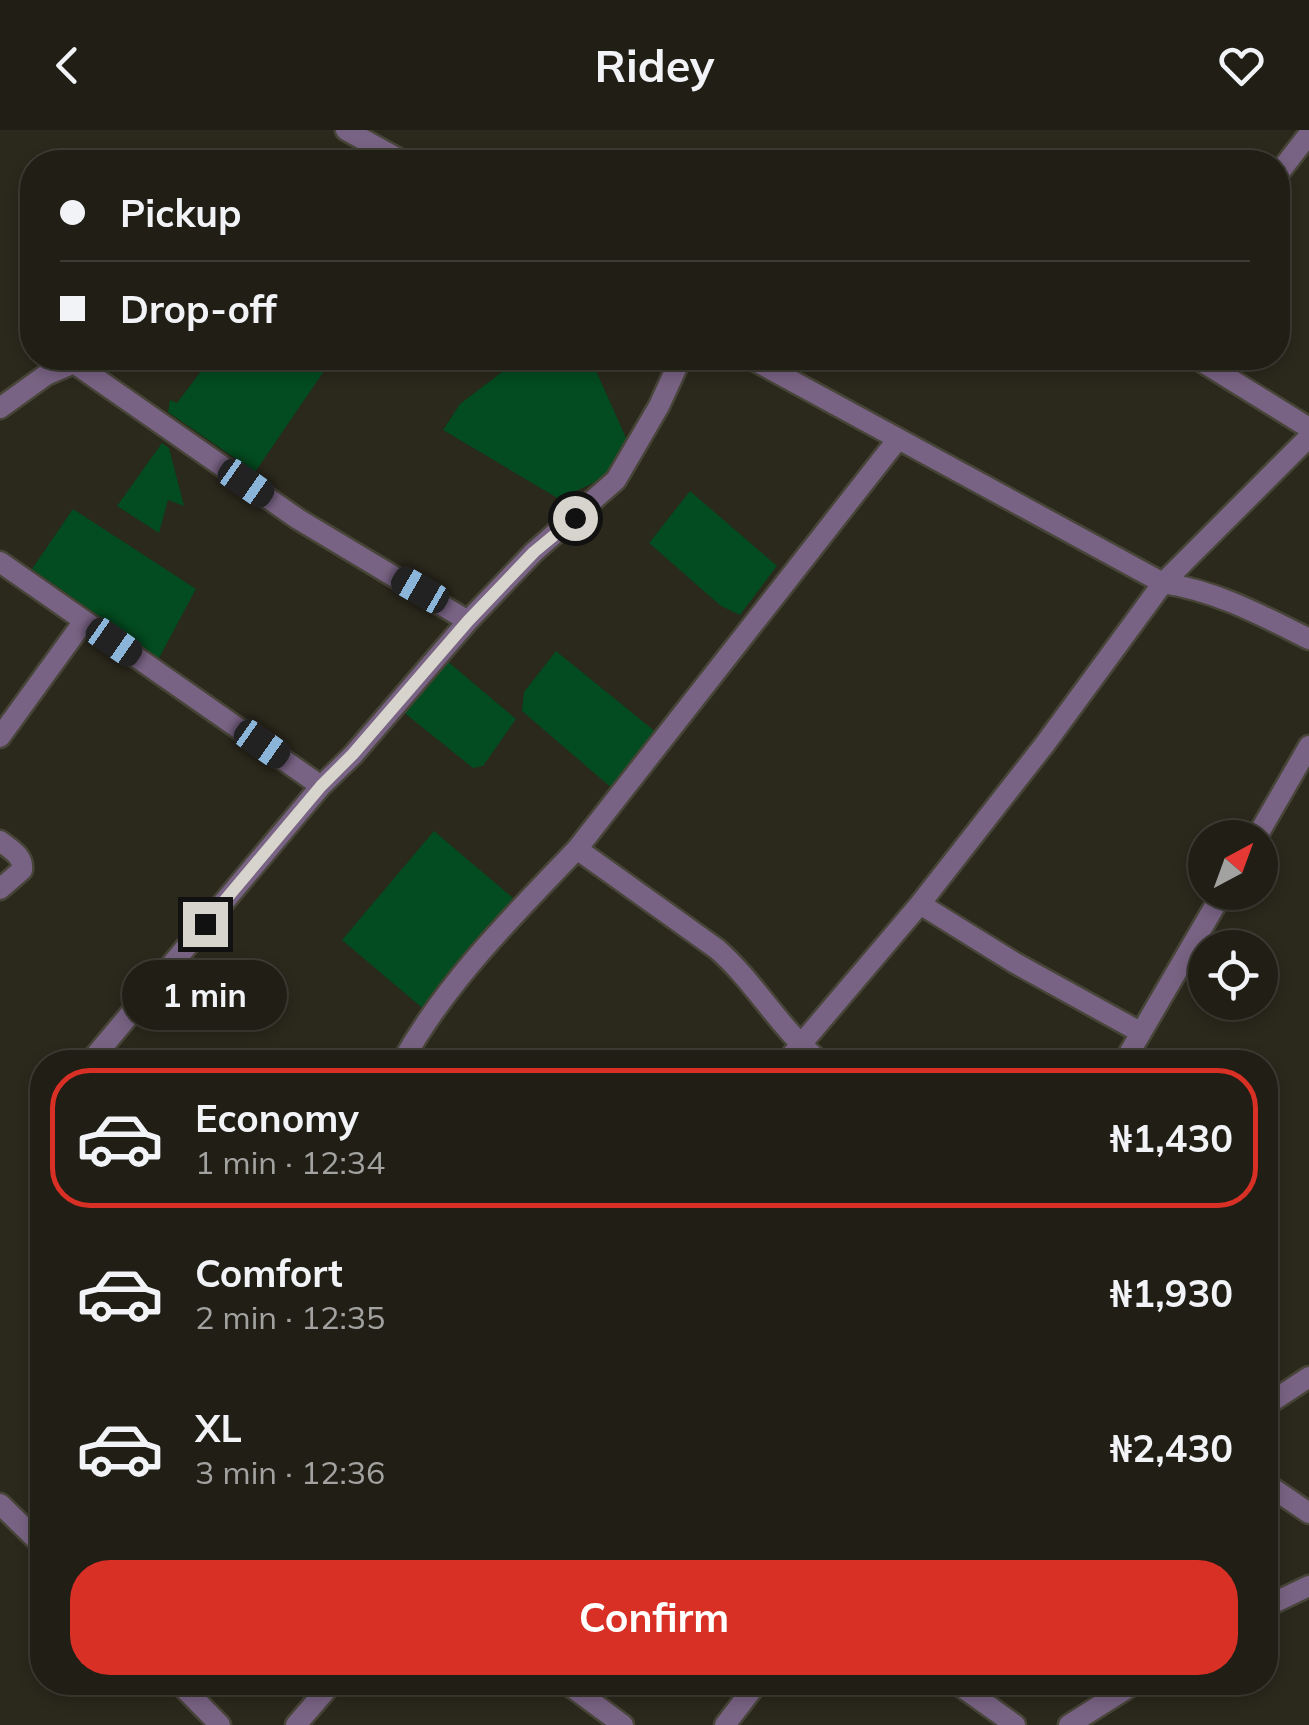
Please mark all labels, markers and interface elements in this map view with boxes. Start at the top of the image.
text: Ridey [595,37,714,93]
icon: back [40,38,95,93]
icon: heart [1214,38,1269,93]
text: Pickup [120,189,242,237]
text: Drop-off [120,285,277,333]
car [213,454,279,512]
route start [553,496,598,541]
car [387,562,453,618]
car [81,613,147,671]
car [229,715,295,773]
north arrow [1188,820,1278,910]
map controls [1188,820,1278,1020]
route end [183,902,228,947]
button: locate [1188,930,1278,1020]
callout: 1 min [122,959,288,1029]
text: 1 min [162,975,247,1015]
icon: car [75,1093,165,1183]
text: Economy [195,1094,359,1142]
text: ₦1,430 [1110,1114,1233,1162]
text: 1 min · 12:34 [195,1142,385,1182]
icon: car [75,1248,165,1338]
text: Comfort [195,1249,343,1297]
text: ₦1,930 [1110,1269,1233,1317]
text: 2 min · 12:35 [195,1297,385,1337]
icon: car [75,1403,165,1493]
text: XL [195,1404,242,1452]
text: ₦2,430 [1110,1424,1233,1472]
text: 3 min · 12:36 [195,1452,385,1492]
button: Confirm [70,1560,1238,1675]

